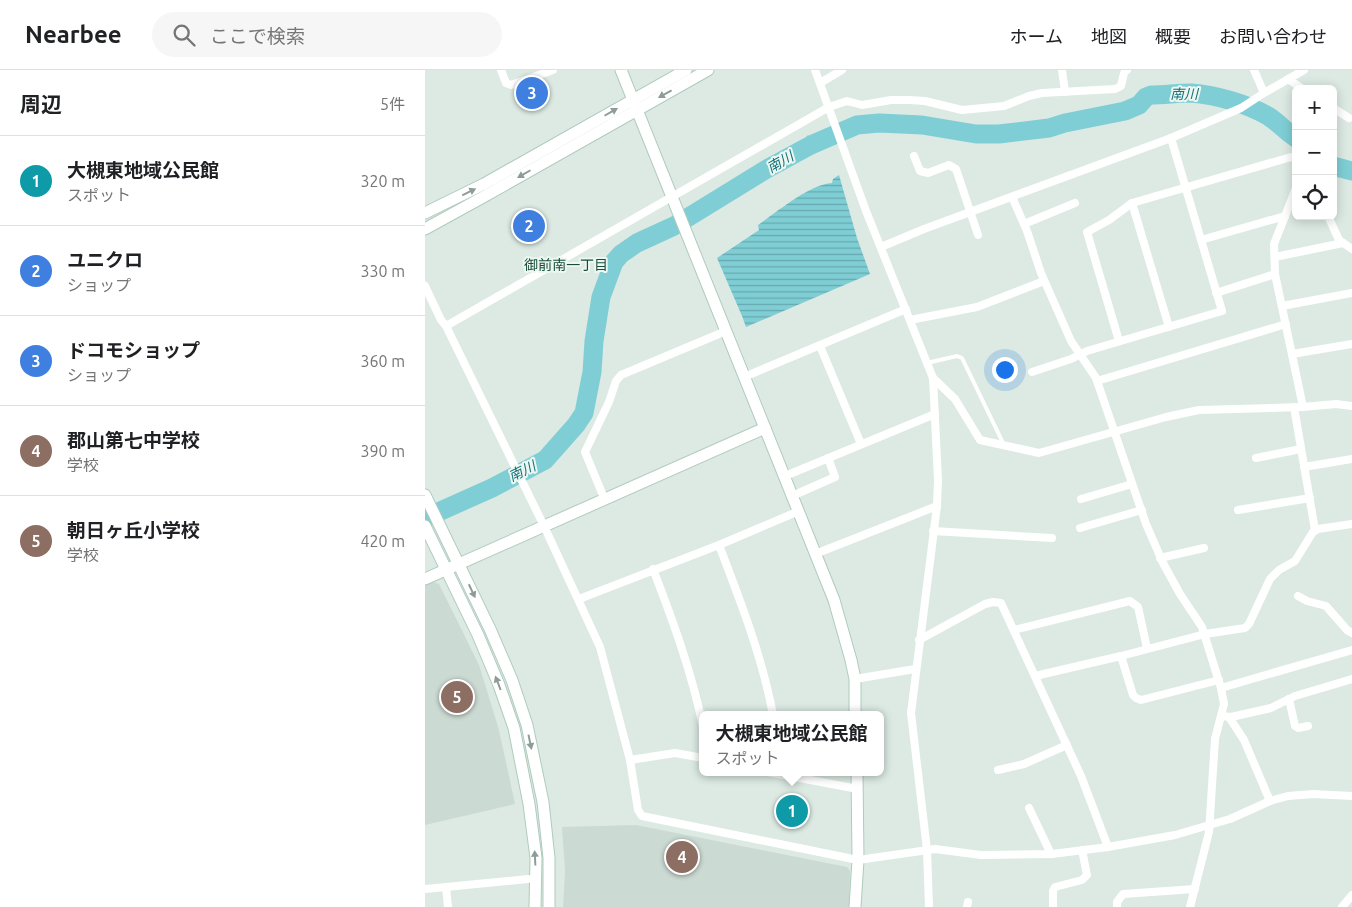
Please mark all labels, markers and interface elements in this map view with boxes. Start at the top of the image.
search box [152,12,502,57]
text: Nearbee [25,21,122,48]
icon: search [170,21,198,49]
text: ここで検索 [210,25,305,47]
text: ホーム [1010,26,1063,46]
text: 地図 [1091,26,1127,46]
text: 概要 [1155,26,1191,46]
text: お問い合わせ [1219,26,1327,46]
pin: 3 [516,74,548,112]
map controls [1292,85,1337,220]
button: + [1292,85,1337,130]
water label: 南川 [1170,86,1200,102]
one-way arrow [658,89,672,98]
text: 周辺 [20,92,62,116]
text: 5件 [380,95,405,113]
one-way arrow [604,108,617,117]
button: − [1292,130,1337,175]
water label: 南川 [764,147,798,176]
text: 大槻東地域公民館 [67,159,219,181]
one-way arrow [517,170,531,179]
text: 1 [31,172,41,190]
text: 320 m [360,172,405,190]
button: locate [1292,175,1337,220]
text: スポット [67,186,131,204]
one-way arrow [462,187,476,195]
pin: 2 [513,207,545,245]
text: ユニクロ [67,249,143,271]
district label: 御前南一丁目 [524,257,608,273]
text: 2 [31,262,41,280]
text: 330 m [360,262,405,280]
text: ショップ [67,276,131,294]
text: ドコモショップ [67,339,200,361]
text: 3 [31,352,41,370]
text: 360 m [360,352,405,370]
your location [992,357,1018,383]
text: ショップ [67,366,131,384]
text: 郡山第七中学校 [67,429,200,451]
text: 4 [31,442,41,460]
text: 390 m [360,442,405,460]
text: 学校 [67,456,99,474]
water label: 南川 [506,457,540,484]
text: 朝日ヶ丘小学校 [67,519,200,541]
text: 5 [31,532,41,550]
text: 420 m [360,532,405,550]
text: 学校 [67,546,99,564]
one-way arrow [468,584,476,598]
one-way arrow [494,675,502,690]
pin: 5 [441,678,473,716]
popup [699,711,884,776]
text: 大槻東地域公民館 [715,722,868,744]
one-way arrow [527,734,535,750]
text: スポット [715,749,780,767]
pin: 1 [776,792,808,830]
pin: 4 [666,838,698,876]
one-way arrow [531,850,539,866]

